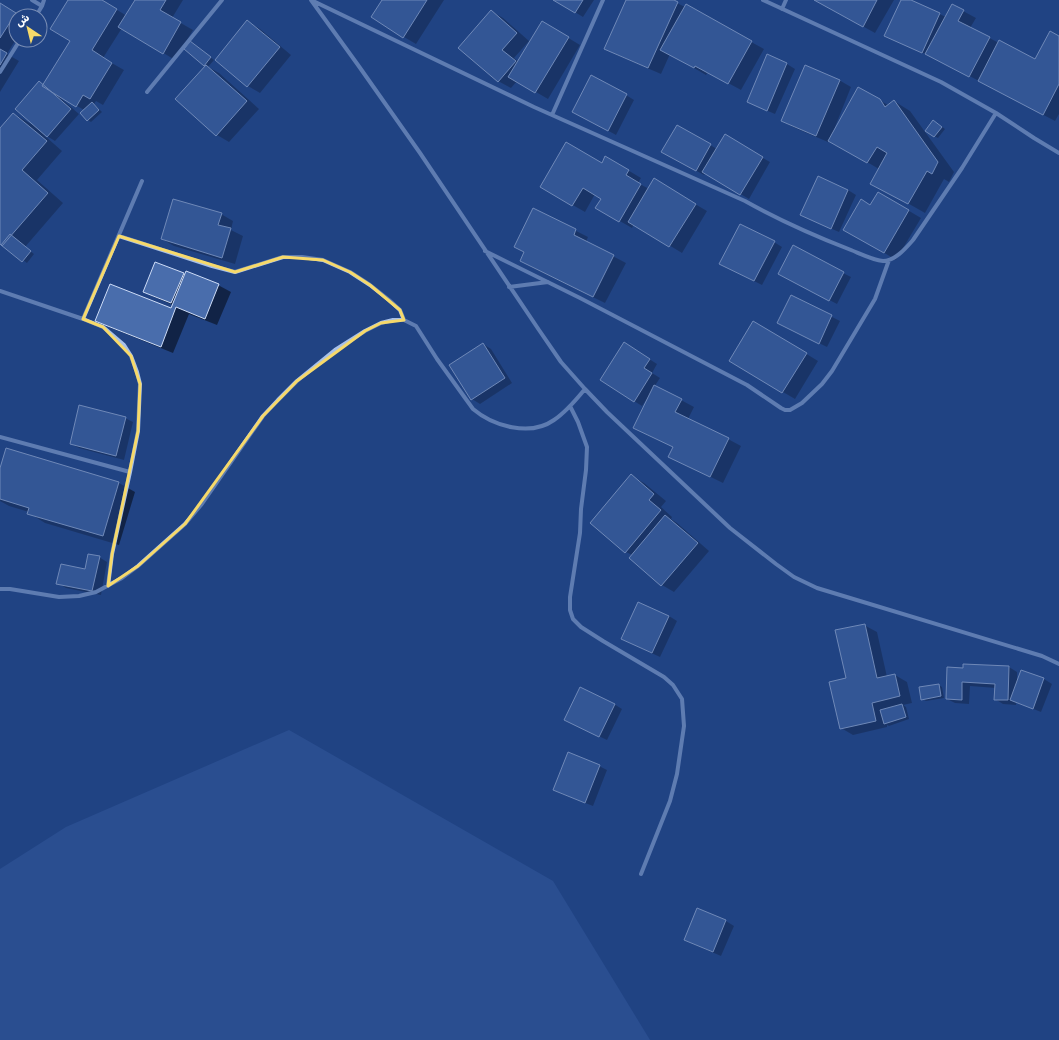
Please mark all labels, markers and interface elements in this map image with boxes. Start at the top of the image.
north arrow [8,8,48,48]
text: ش [13,11,32,30]

